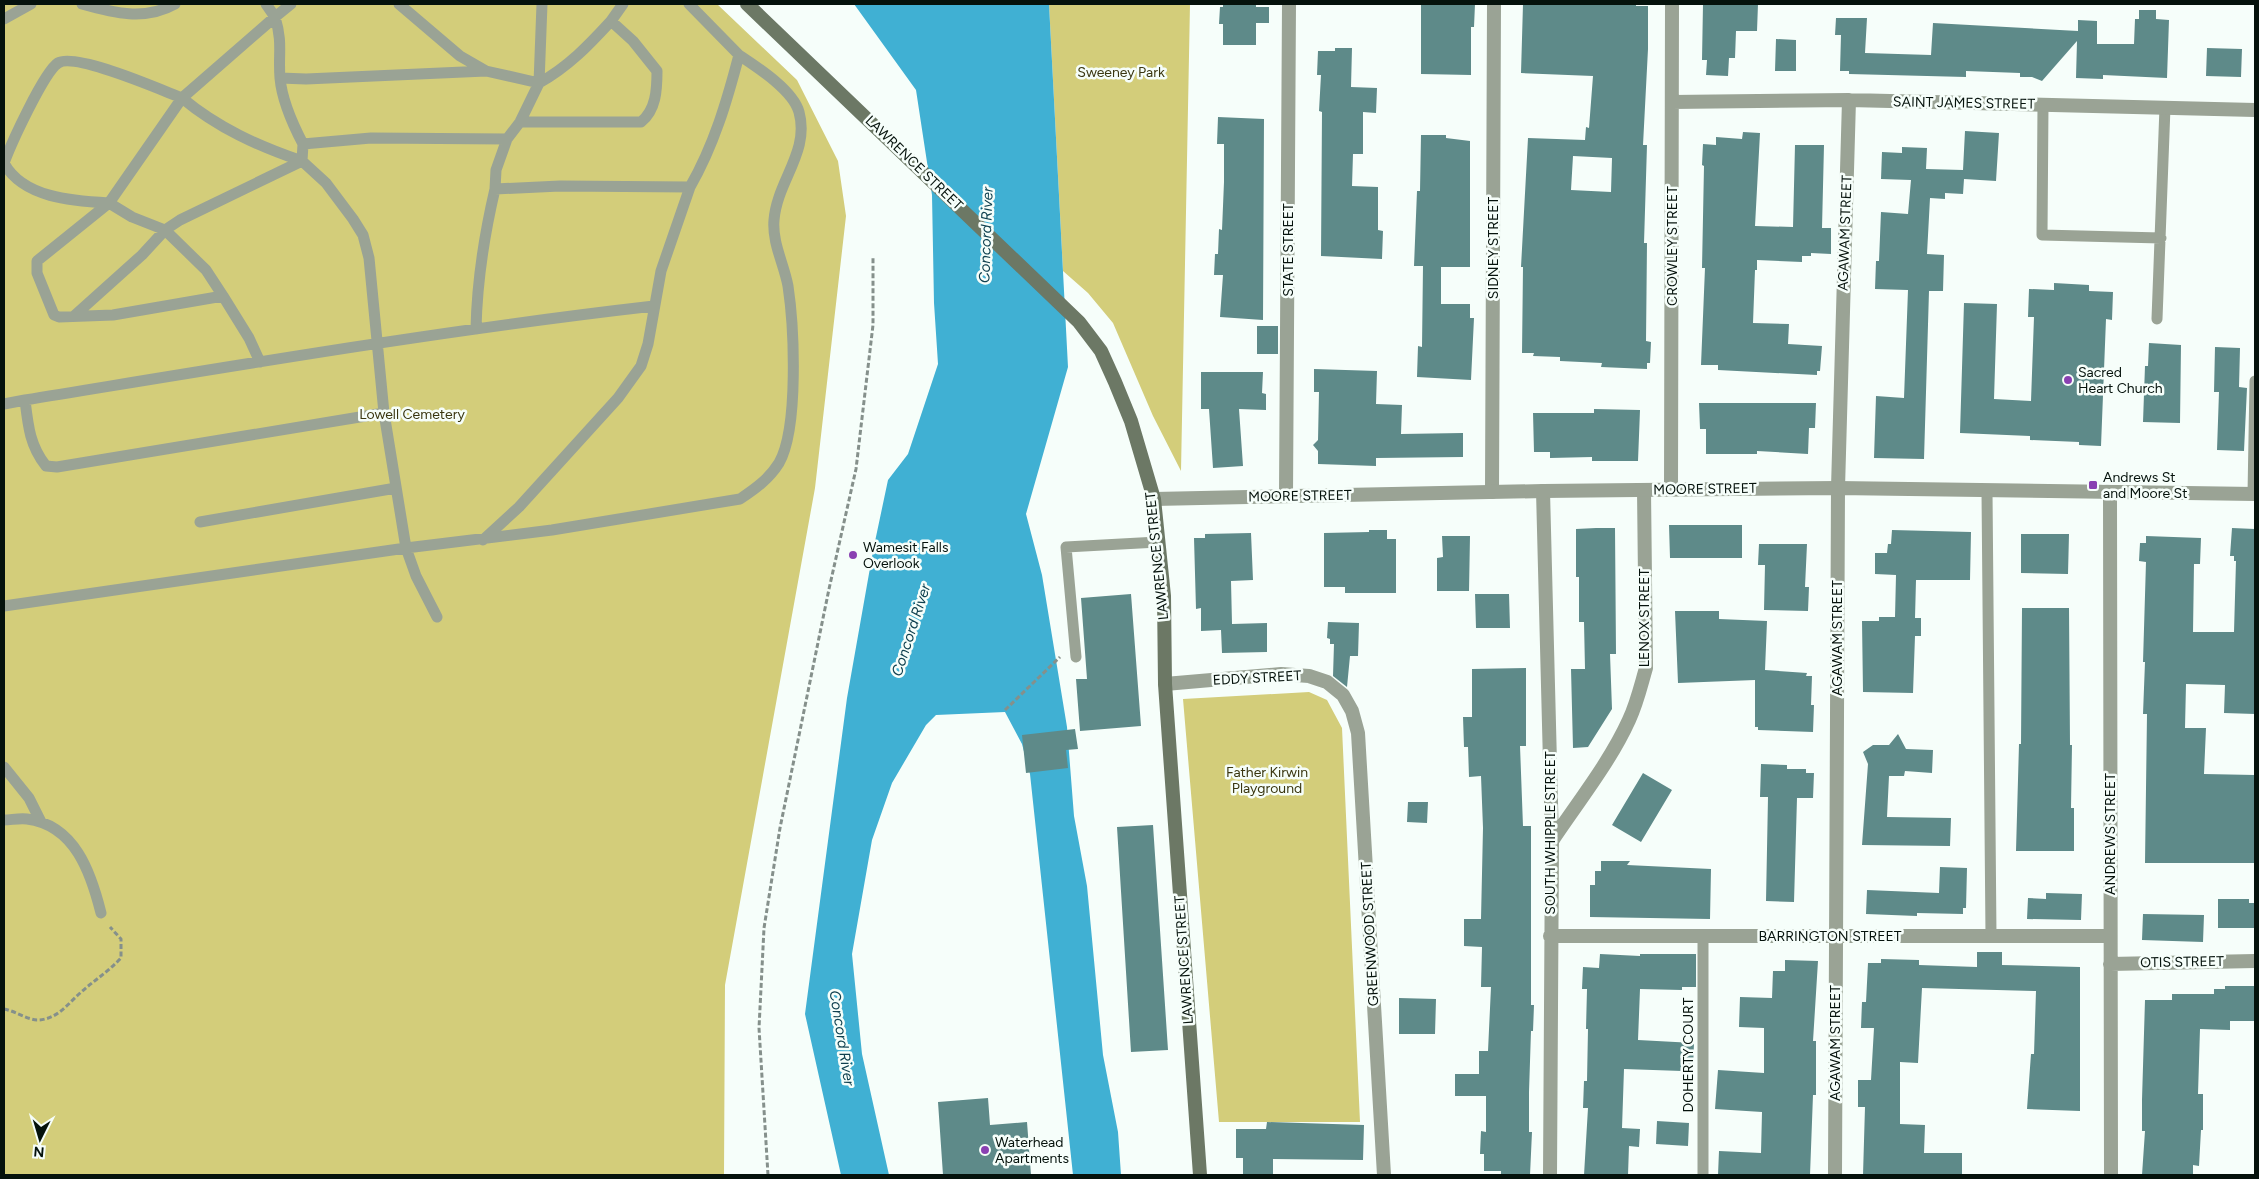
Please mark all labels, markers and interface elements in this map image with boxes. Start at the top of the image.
park label: Sweeney Park [1077,64,1165,81]
street label: SAINT JAMES STREET [1893,93,2035,113]
street label: LAWRENCE STREET [862,112,966,214]
street label: AGAWAM STREET [1834,175,1856,291]
water label: Concord River [975,186,997,283]
street label: CROWLEY STREET [1664,186,1681,306]
street label: SIDNEY STREET [1485,197,1502,299]
street label: STATE STREET [1280,203,1297,297]
place label: Sacred Heart Church [2078,364,2163,397]
marker: Sacred Heart Church [2062,374,2074,386]
park label: Lowell Cemetery [359,406,465,423]
place label: Andrews St and Moore St [2103,469,2187,502]
marker: Andrews St and Moore St [2087,479,2099,491]
street label: MOORE STREET [1653,480,1757,498]
street label: MOORE STREET [1248,487,1352,505]
street label: LAWRENCE STREET [1142,491,1172,621]
place label: Wamesit Falls Overlook [863,539,948,572]
marker: Wamesit Falls Overlook [847,549,859,561]
street label: LENOX STREET [1636,568,1653,667]
street label: AGAWAM STREET [1829,580,1846,696]
water label: Concord River [888,581,935,679]
street label: EDDY STREET [1212,667,1302,689]
street label: SOUTH WHIPPLE STREET [1542,751,1559,915]
park label: Father Kirwin Playground [1226,764,1308,797]
street label: ANDREWS STREET [2102,773,2119,895]
street label: GREENWOOD STREET [1358,861,1382,1007]
street label: LAWRENCE STREET [1171,895,1197,1025]
street label: BARRINGTON STREET [1758,928,1902,945]
street label: OTIS STREET [2140,953,2224,971]
street label: AGAWAM STREET [1827,985,1844,1101]
water label: Concord River [826,989,859,1088]
street label: DOHERTY COURT [1680,997,1697,1112]
north arrow [15,1114,65,1164]
place label: Waterhead Apartments [995,1134,1069,1167]
text: N [33,1143,45,1160]
marker: Waterhead Apartments [979,1144,991,1156]

